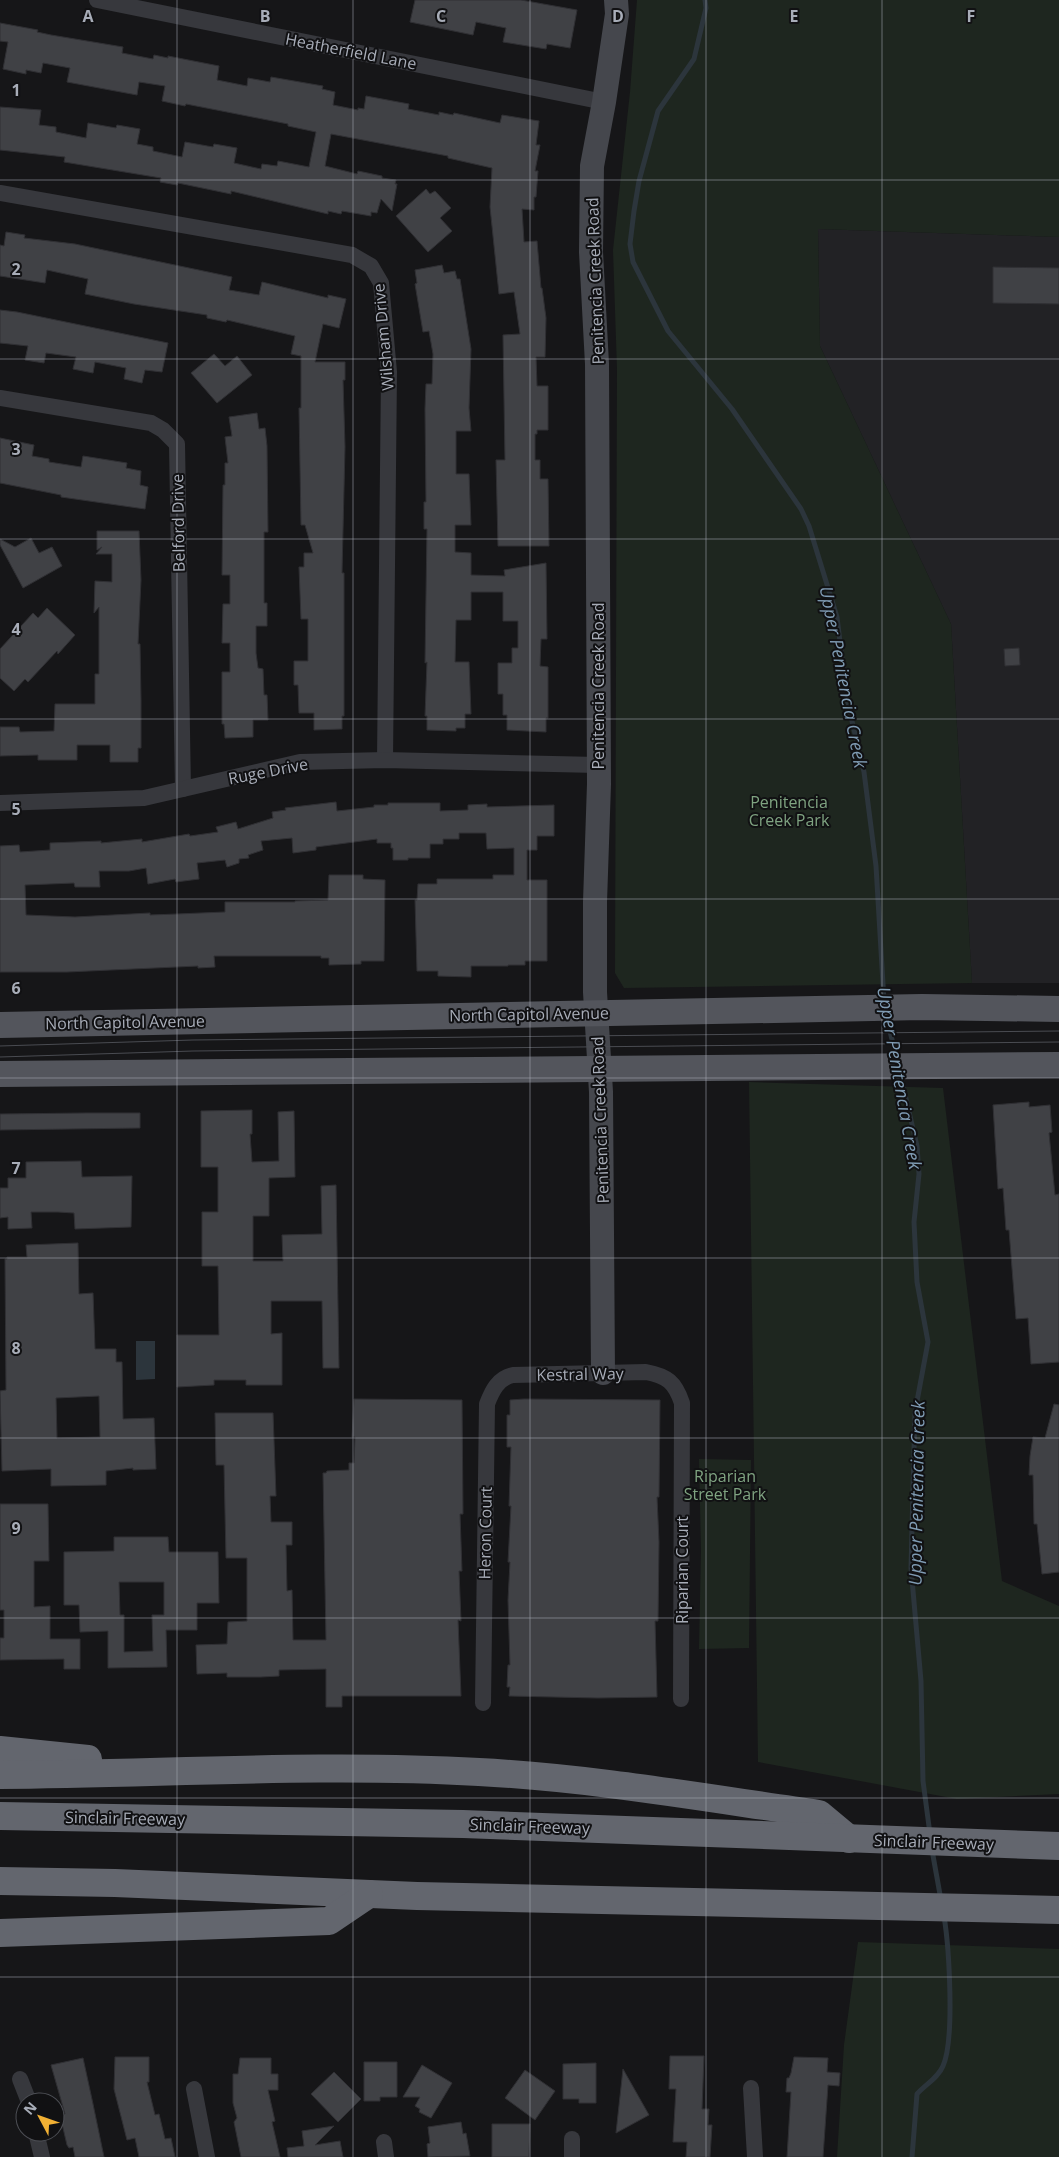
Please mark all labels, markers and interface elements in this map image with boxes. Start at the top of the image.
text: A [82,5,94,27]
text: B [260,5,270,27]
text: C [436,5,446,27]
text: D [612,5,624,27]
text: E [790,5,799,27]
text: F [967,5,975,27]
street label: Heatherfield Lane [284,27,418,75]
text: 1 [11,79,21,101]
street label: Penitencia Creek Road [581,197,609,365]
text: 2 [11,258,21,280]
street label: Wilsham Drive [367,283,399,391]
text: 3 [11,438,21,460]
street label: Belford Drive [166,474,190,572]
water label: Upper Penitencia Creek [815,584,874,771]
street label: Penitencia Creek Road [587,602,609,770]
text: 4 [11,618,21,640]
street label: Ruge Drive [226,753,310,789]
park label: Penitencia Creek Park [749,791,830,831]
text: 5 [11,798,21,820]
text: 6 [11,977,21,999]
water label: Upper Penitencia Creek [872,985,928,1172]
street label: North Capitol Avenue [449,1002,609,1026]
street label: North Capitol Avenue [45,1010,205,1034]
street label: Penitencia Creek Road [586,1036,614,1204]
text: 7 [11,1157,21,1179]
text: 8 [11,1337,21,1359]
street label: Kestral Way [536,1362,625,1386]
water label: Upper Penitencia Creek [902,1399,930,1586]
park label: Riparian Street Park [684,1465,767,1505]
street label: Heron Court [473,1486,497,1580]
street label: Riparian Court [671,1516,693,1624]
text: 9 [11,1517,21,1539]
street label: Sinclair Freeway [65,1806,186,1830]
street label: Sinclair Freeway [470,1813,591,1839]
street label: Sinclair Freeway [874,1829,995,1855]
north arrow [15,2092,65,2142]
text: N [19,2098,41,2119]

